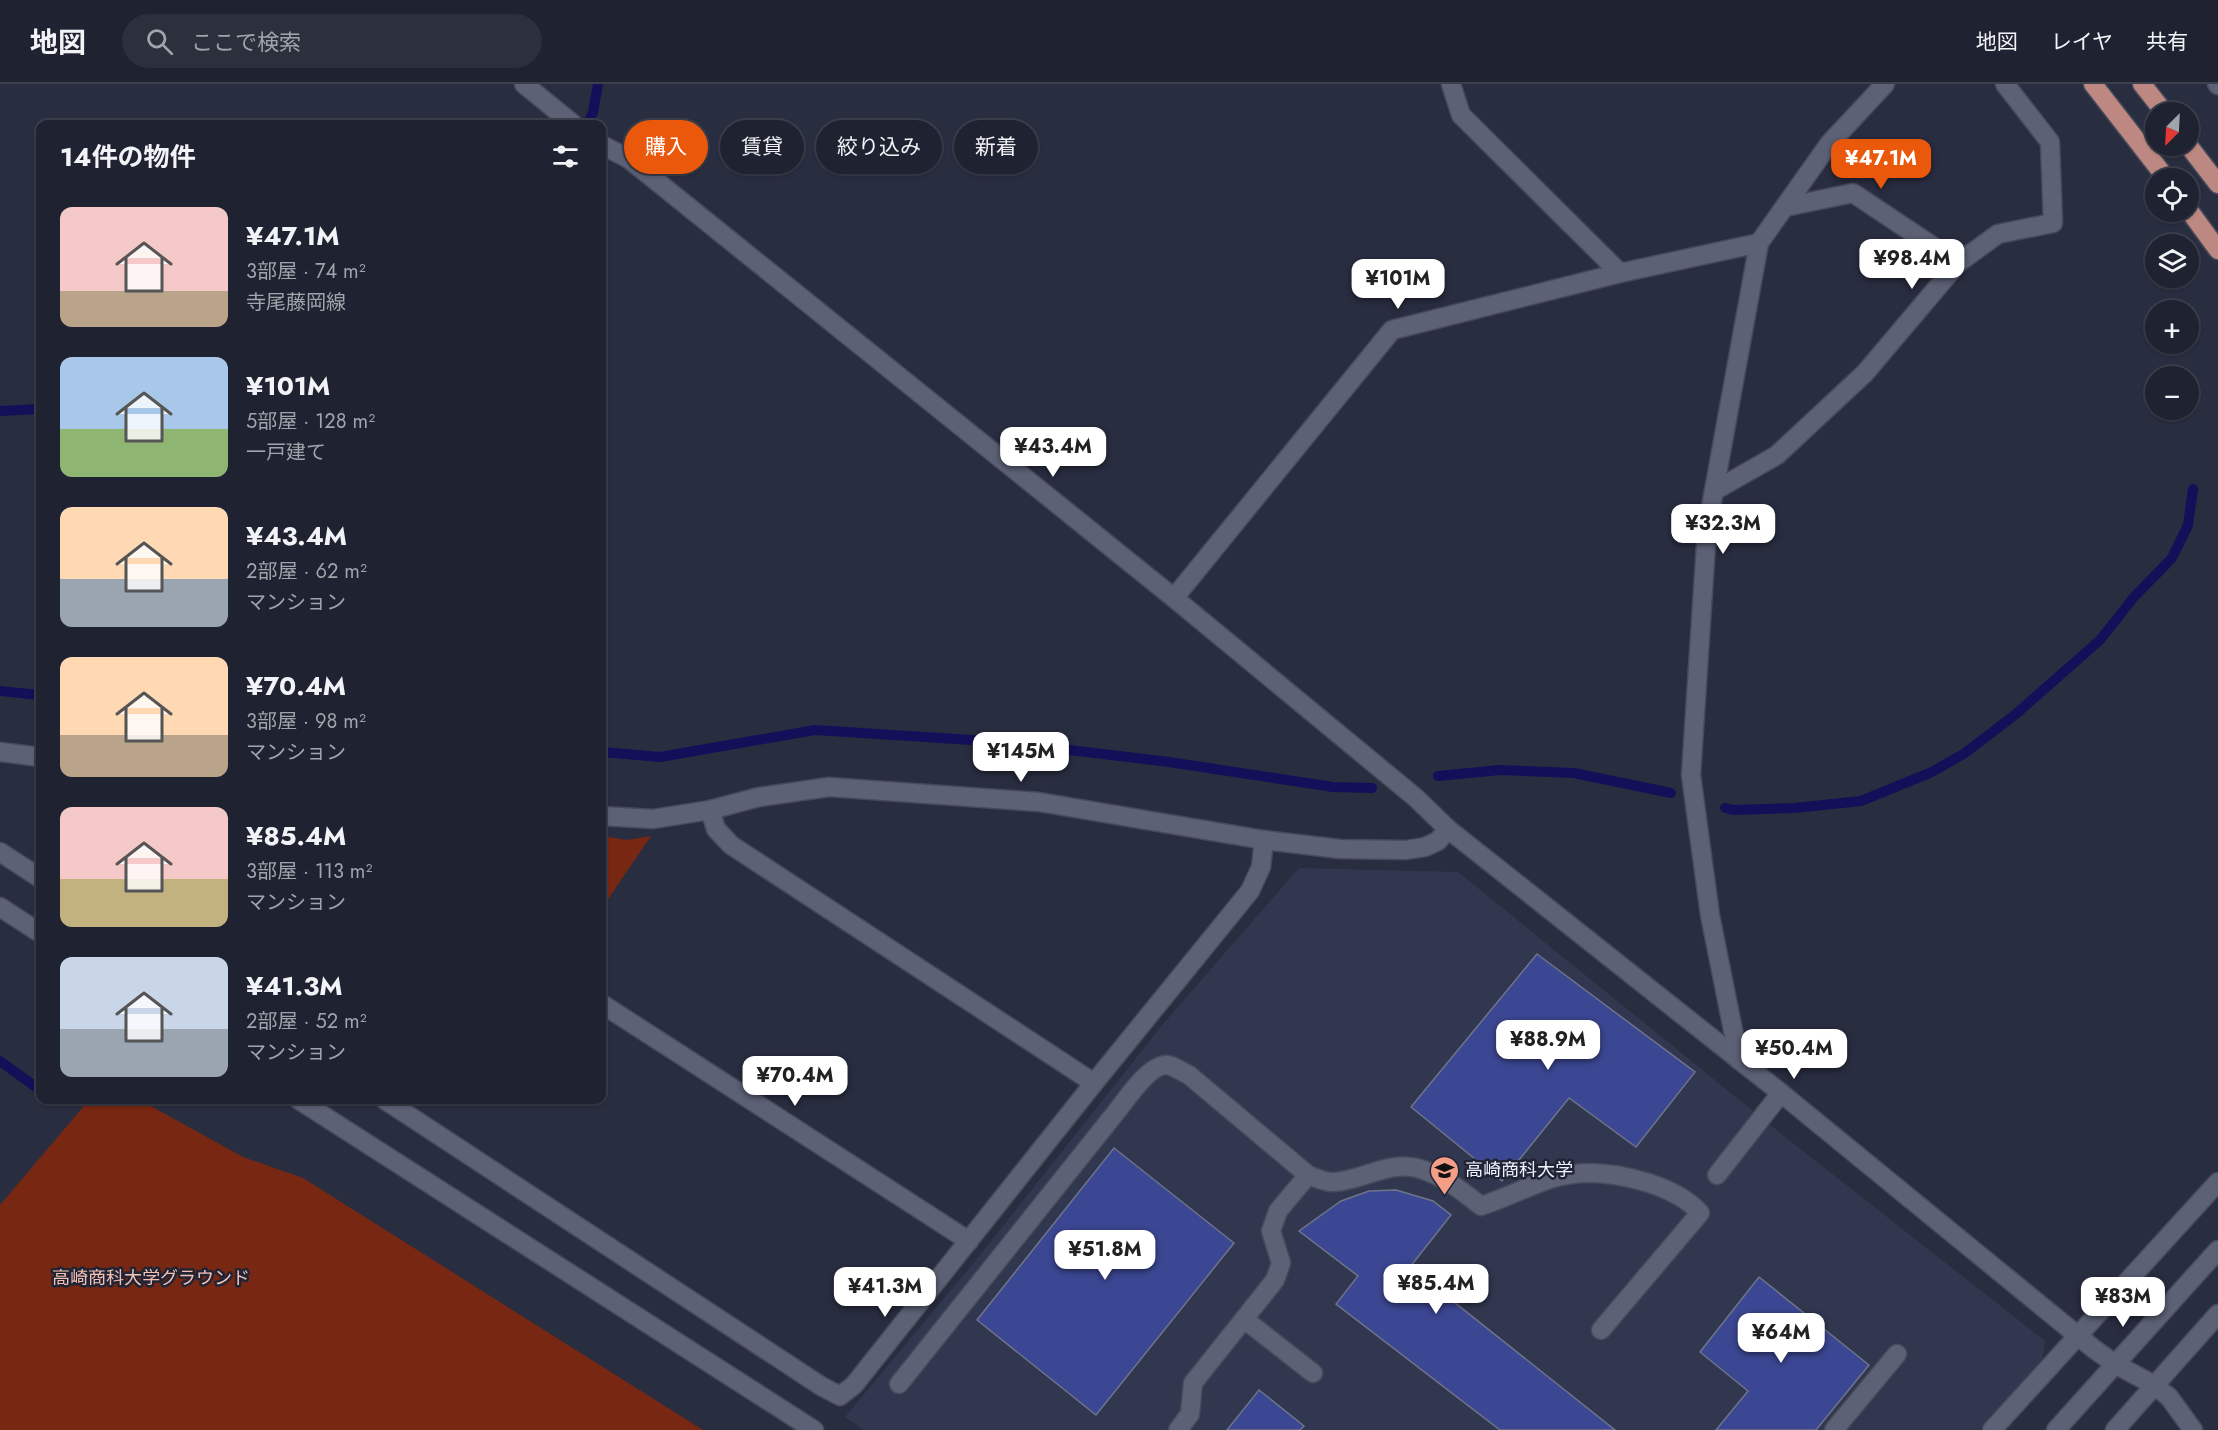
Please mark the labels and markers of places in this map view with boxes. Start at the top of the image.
pin: ¥47.1M [1832,139,1930,190]
pin: ¥98.4M [1863,239,1961,290]
pin: ¥101M [1356,259,1440,310]
pin: ¥43.4M [1004,427,1102,478]
pin: ¥32.3M [1674,504,1772,555]
pin: ¥145M [979,732,1063,783]
pin: ¥88.9M [1499,1020,1597,1071]
pin: ¥50.4M [1745,1029,1843,1080]
pin: ¥70.4M [746,1056,844,1107]
school or university icon: 高崎商科大学 [1428,1154,1460,1196]
place label: 高崎商科大学 [1465,1157,1573,1183]
pin: ¥51.8M [1056,1230,1154,1281]
pin: ¥85.4M [1387,1264,1485,1315]
pin: ¥41.3M [836,1267,934,1318]
pin: ¥83M [2087,1277,2159,1328]
pin: ¥64M [1745,1313,1817,1364]

